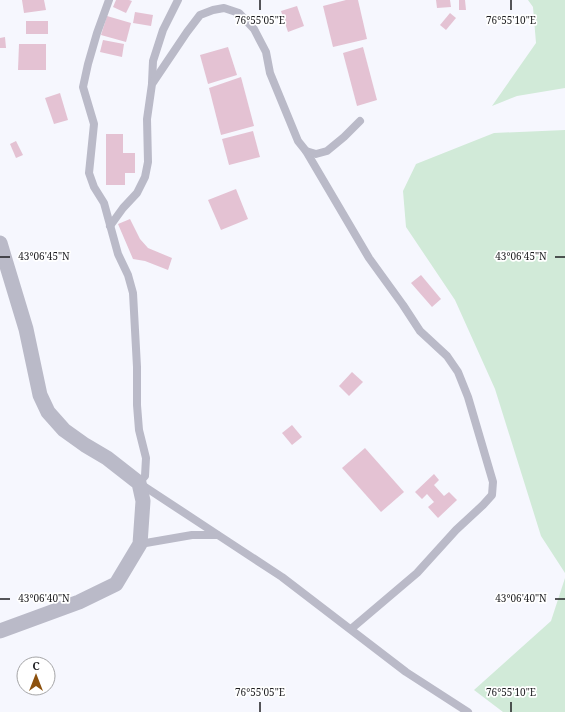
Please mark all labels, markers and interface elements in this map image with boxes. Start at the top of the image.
text: 76°55'05"E [235,13,285,27]
text: 76°55'10"E [486,13,536,27]
text: 43°06'45"N [18,249,70,263]
text: 43°06'45"N [495,249,547,263]
text: 43°06'40"N [18,591,70,605]
text: 43°06'40"N [495,591,547,605]
north arrow [16,656,56,696]
text: С [32,658,40,673]
text: 76°55'05"E [235,685,285,699]
text: 76°55'10"E [486,685,536,699]

